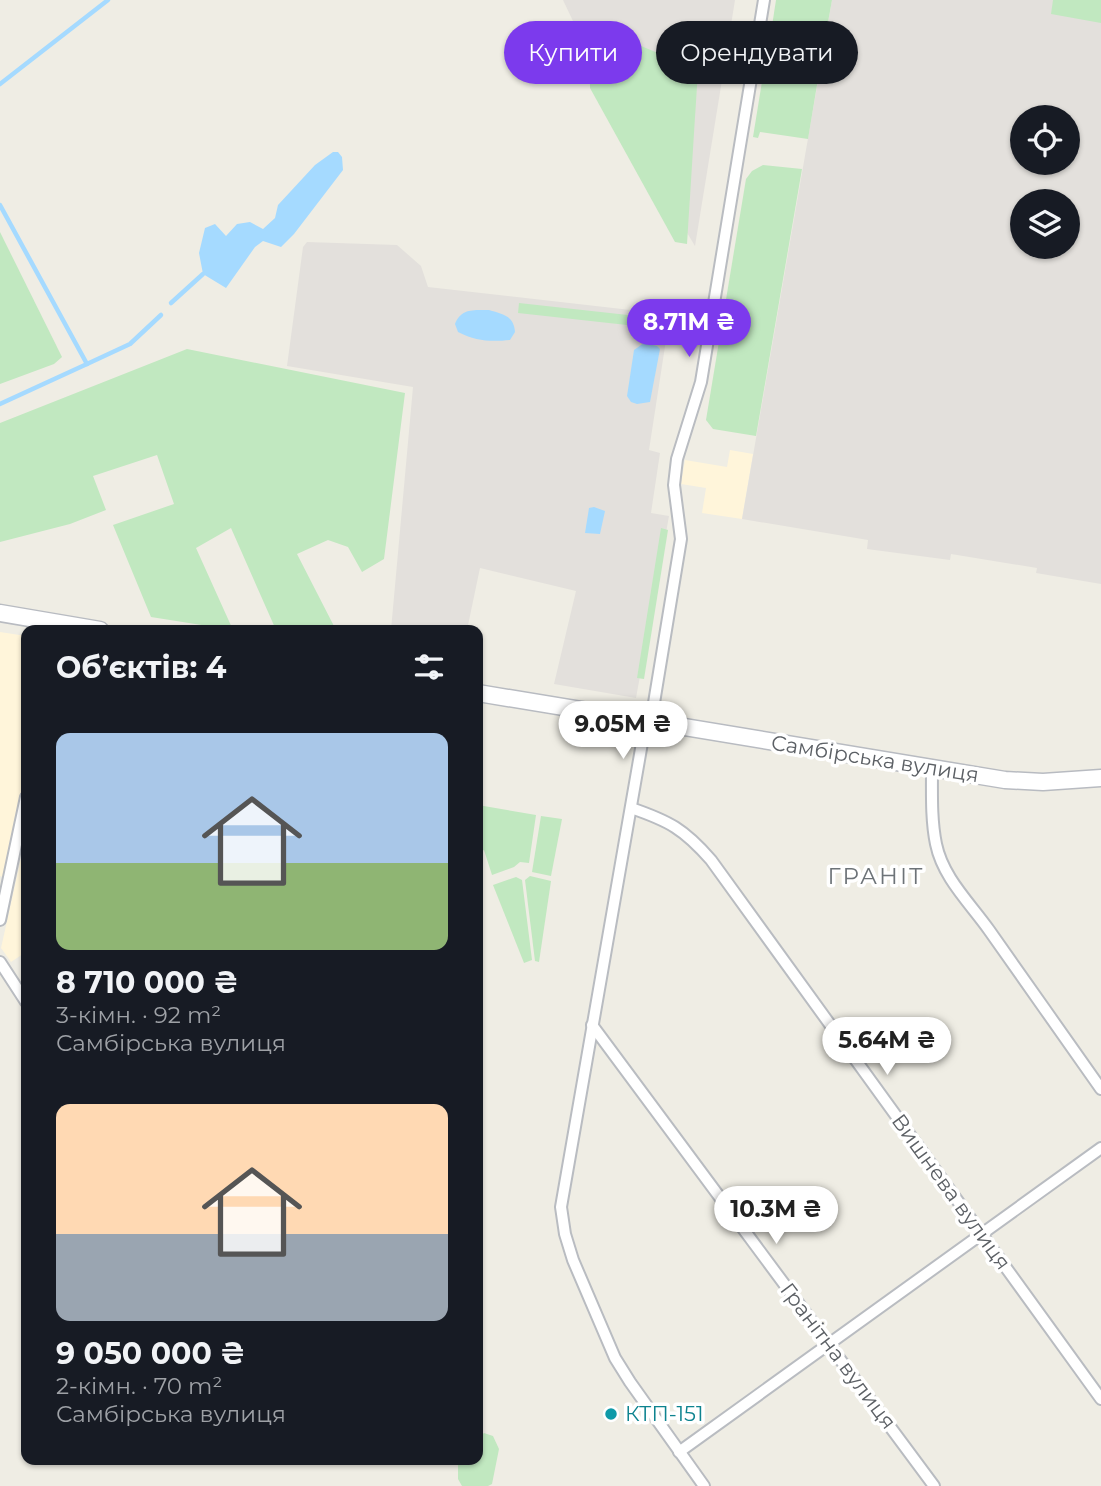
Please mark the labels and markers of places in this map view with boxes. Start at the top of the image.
pin: 8.71M ₴ [624,300,754,359]
pin: 9.05M ₴ [558,702,688,761]
pin: 5.64M ₴ [822,1018,952,1077]
pin: 10.3M ₴ [711,1186,841,1246]
place label: КТП-151 [625,1401,704,1426]
marker: КТП-151 [603,1406,619,1422]

